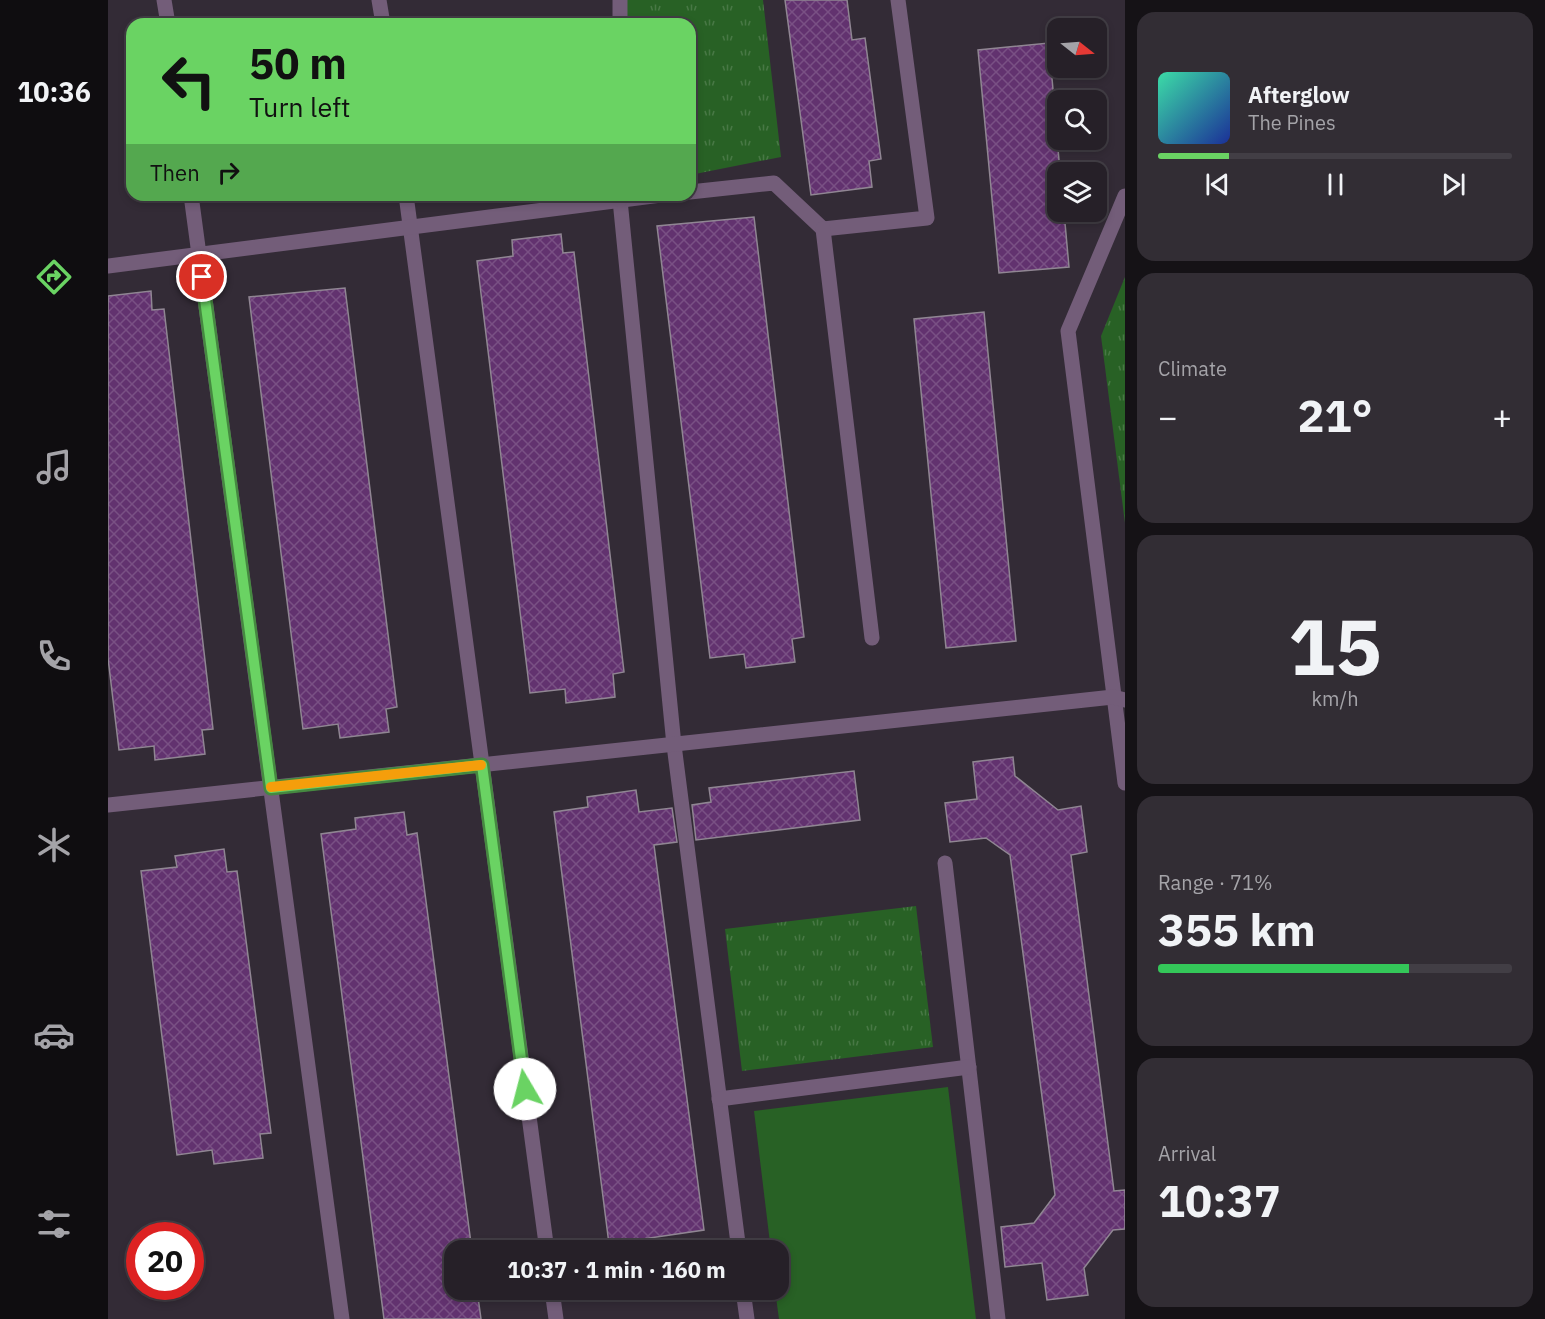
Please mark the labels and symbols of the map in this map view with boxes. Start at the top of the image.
north arrow [1047,18,1107,78]
pin [176,251,227,302]
position arrow [493,1057,557,1121]
speed limit sign: 20 [126,1222,204,1300]

